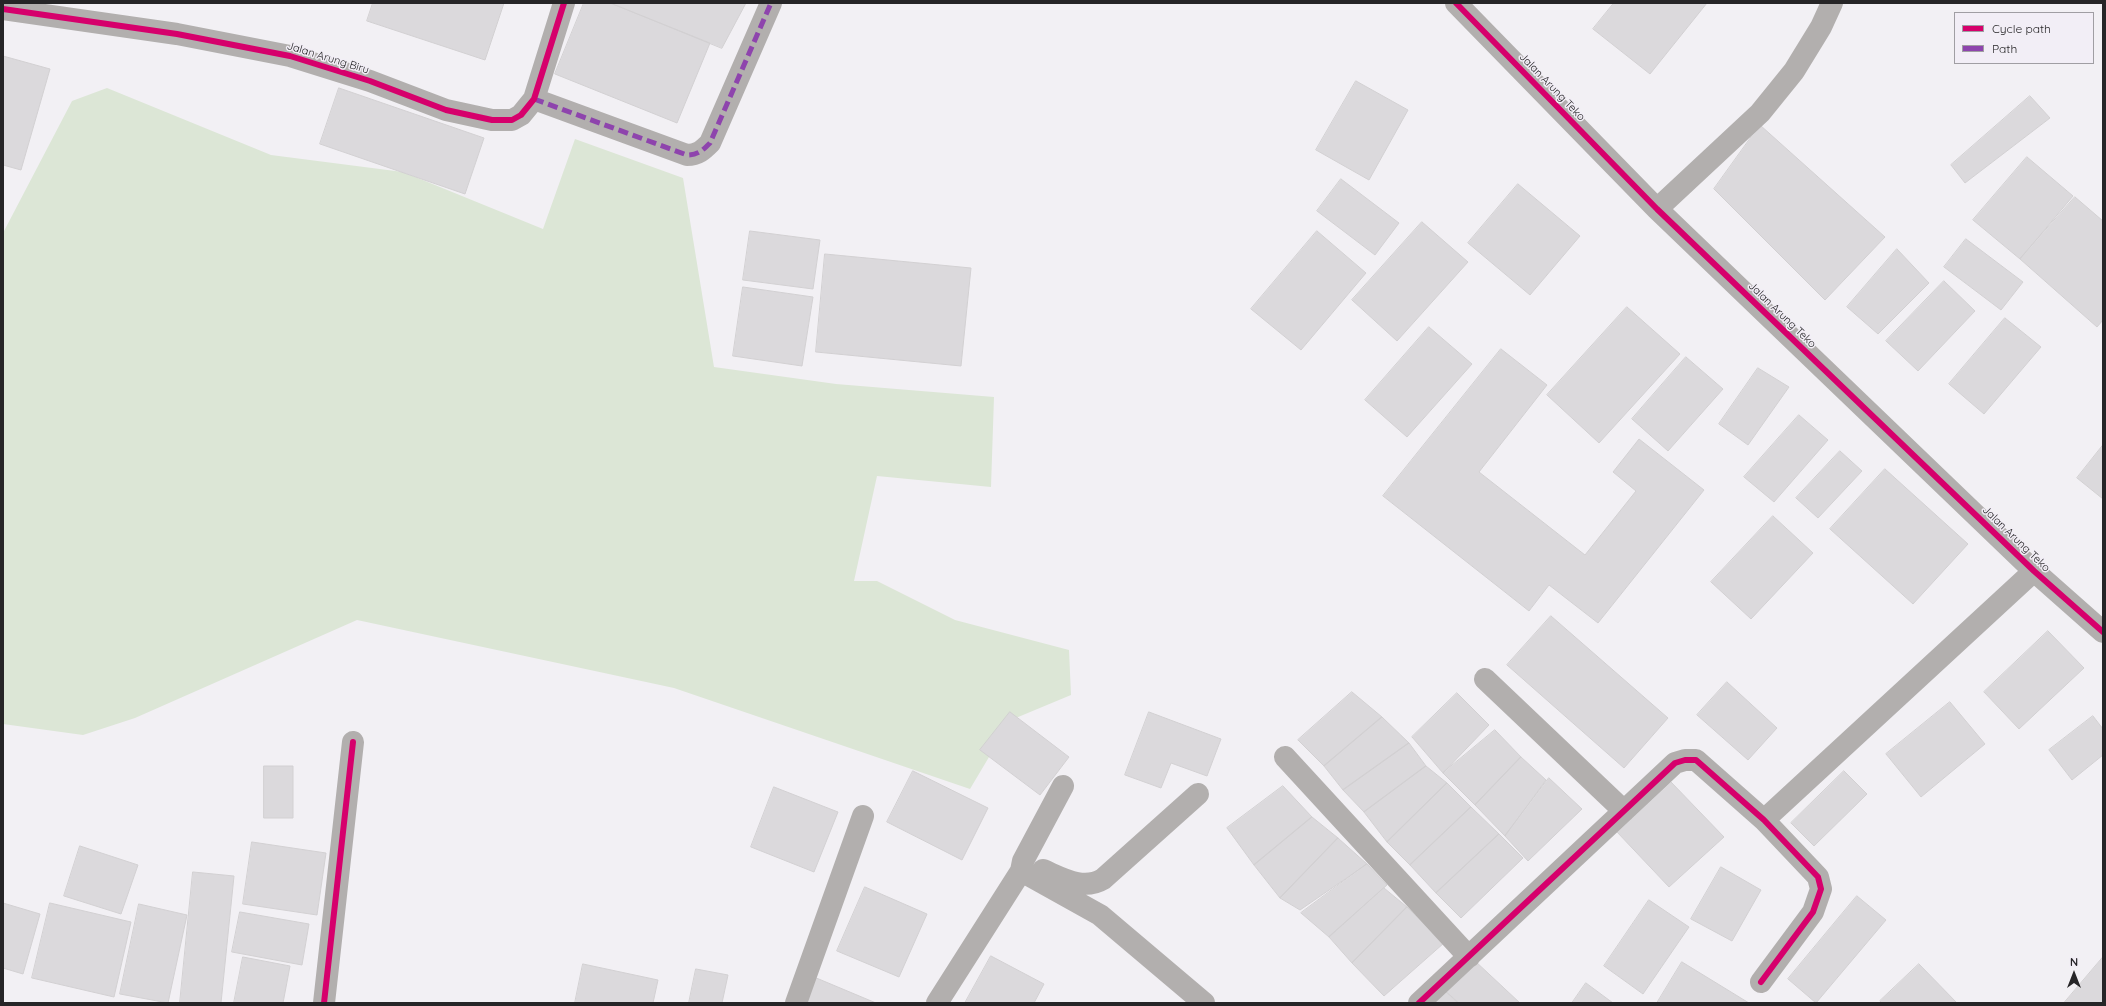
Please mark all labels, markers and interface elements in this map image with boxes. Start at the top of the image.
legend [1954,12,2094,64]
text: Cycle path [1992,21,2051,36]
street label: Jalan Arung Biru [285,39,371,77]
text: Path [1992,41,2017,56]
street label: Jalan Arung Teko [1516,50,1588,124]
street label: Jalan Arung Teko [1745,279,1819,351]
street label: Jalan Arung Teko [1979,503,2053,575]
north arrow [2054,954,2094,994]
text: N [2070,955,2078,969]

